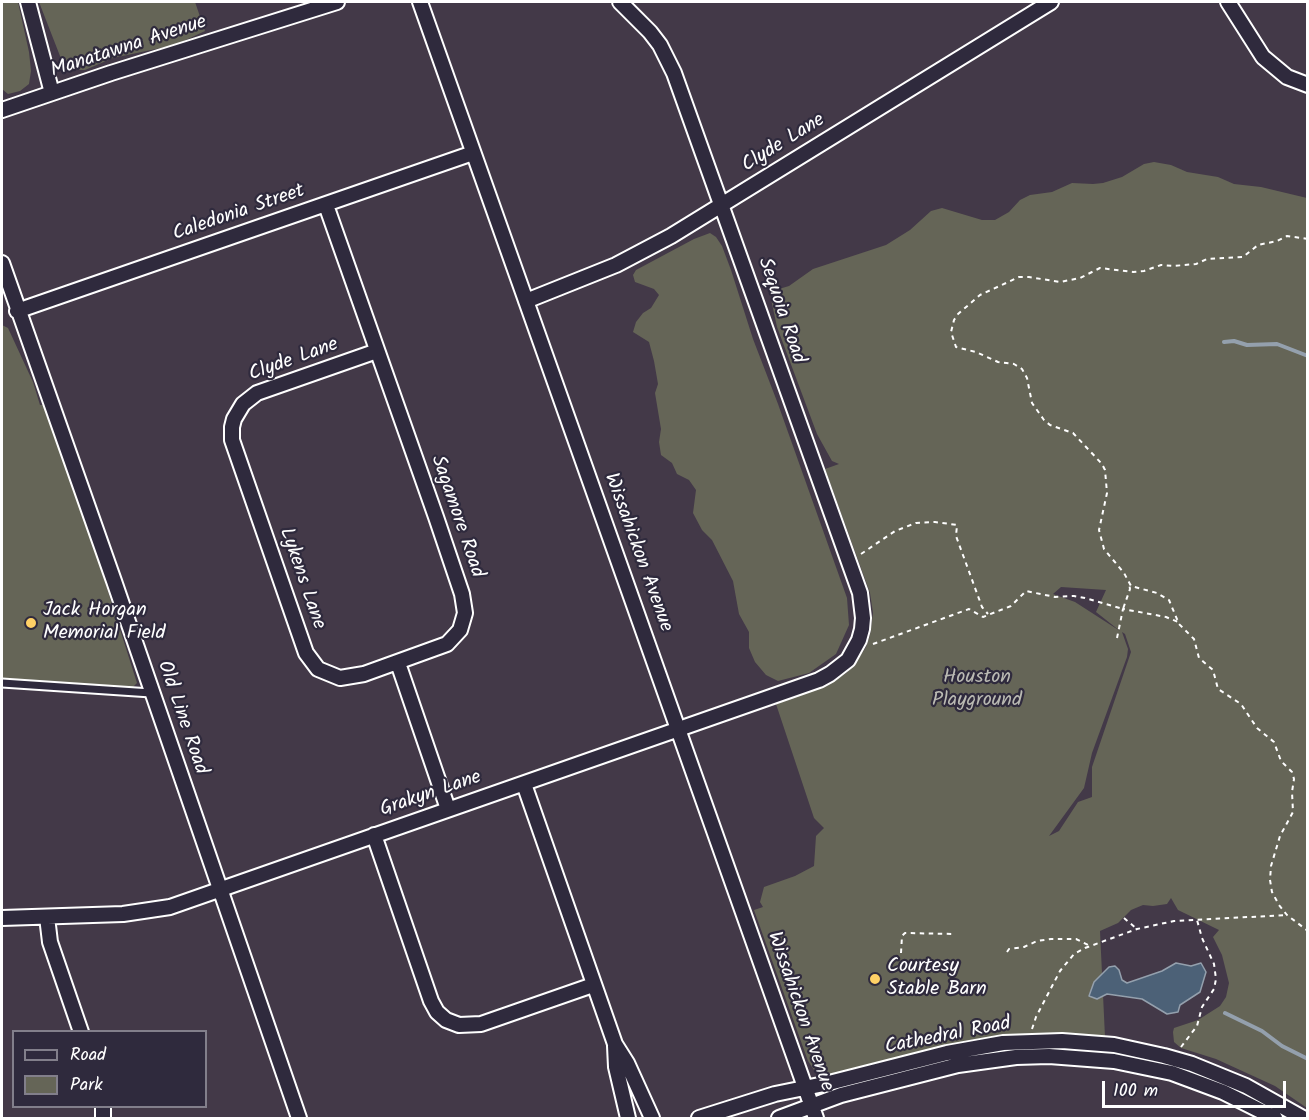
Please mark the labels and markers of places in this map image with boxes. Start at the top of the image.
place label: Jack Horgan Memorial Field [43,600,166,647]
marker: Jack Horgan Memorial Field [24,616,38,630]
place label: Courtesy Stable Barn [887,956,987,1003]
marker: Courtesy Stable Barn [868,972,882,986]

